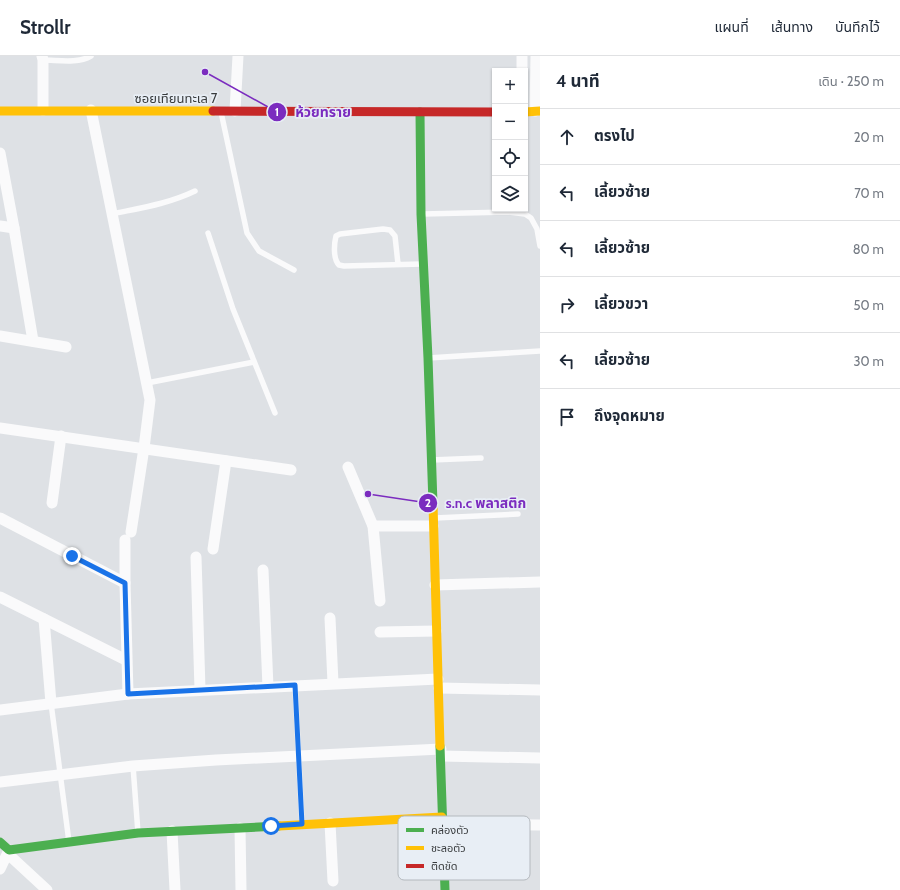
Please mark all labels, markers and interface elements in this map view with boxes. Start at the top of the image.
text: Strollr [20,16,71,39]
text: แผนที่ [715,18,749,36]
text: เส้นทาง [771,18,813,36]
text: บันทึกไว้ [835,18,880,36]
map controls [492,68,528,212]
button: + [492,68,528,104]
text: 4 นาที [556,71,600,91]
text: เดิน · 250 m [818,73,884,89]
street label: ซอยเทียนทะเล 7 [135,90,218,106]
callout: ห้วยทราย [267,99,359,125]
text: ห้วยทราย [295,103,351,121]
text: 1 [275,104,279,119]
button: − [492,104,528,140]
icon: ahead [556,126,578,148]
text: ตรงไป [594,127,635,145]
text: 20 m [854,129,884,145]
button: locate [492,140,528,176]
button: layers [492,176,528,212]
icon: left [556,182,578,204]
text: เลี้ยวซ้าย [594,183,650,201]
text: 70 m [854,185,884,201]
icon: left [556,238,578,260]
text: เลี้ยวซ้าย [594,239,650,257]
text: 80 m [853,241,884,257]
icon: right [556,294,578,316]
text: เลี้ยวขวา [594,295,648,313]
text: 50 m [854,297,884,313]
icon: left [556,350,578,372]
text: เลี้ยวซ้าย [594,351,650,369]
text: 30 m [854,353,884,369]
icon: arrive [556,406,578,428]
text: ถึงจุดหมาย [594,407,665,425]
callout: s.n.c พลาสติก [418,490,534,516]
text: s.n.c พลาสติก [446,494,526,512]
text: 2 [425,495,431,510]
route end [63,547,81,565]
legend [398,816,530,880]
route start [262,817,280,835]
text: คล่องตัว [431,823,469,837]
text: ชะลอตัว [431,841,466,855]
text: ติดขัด [431,859,458,873]

